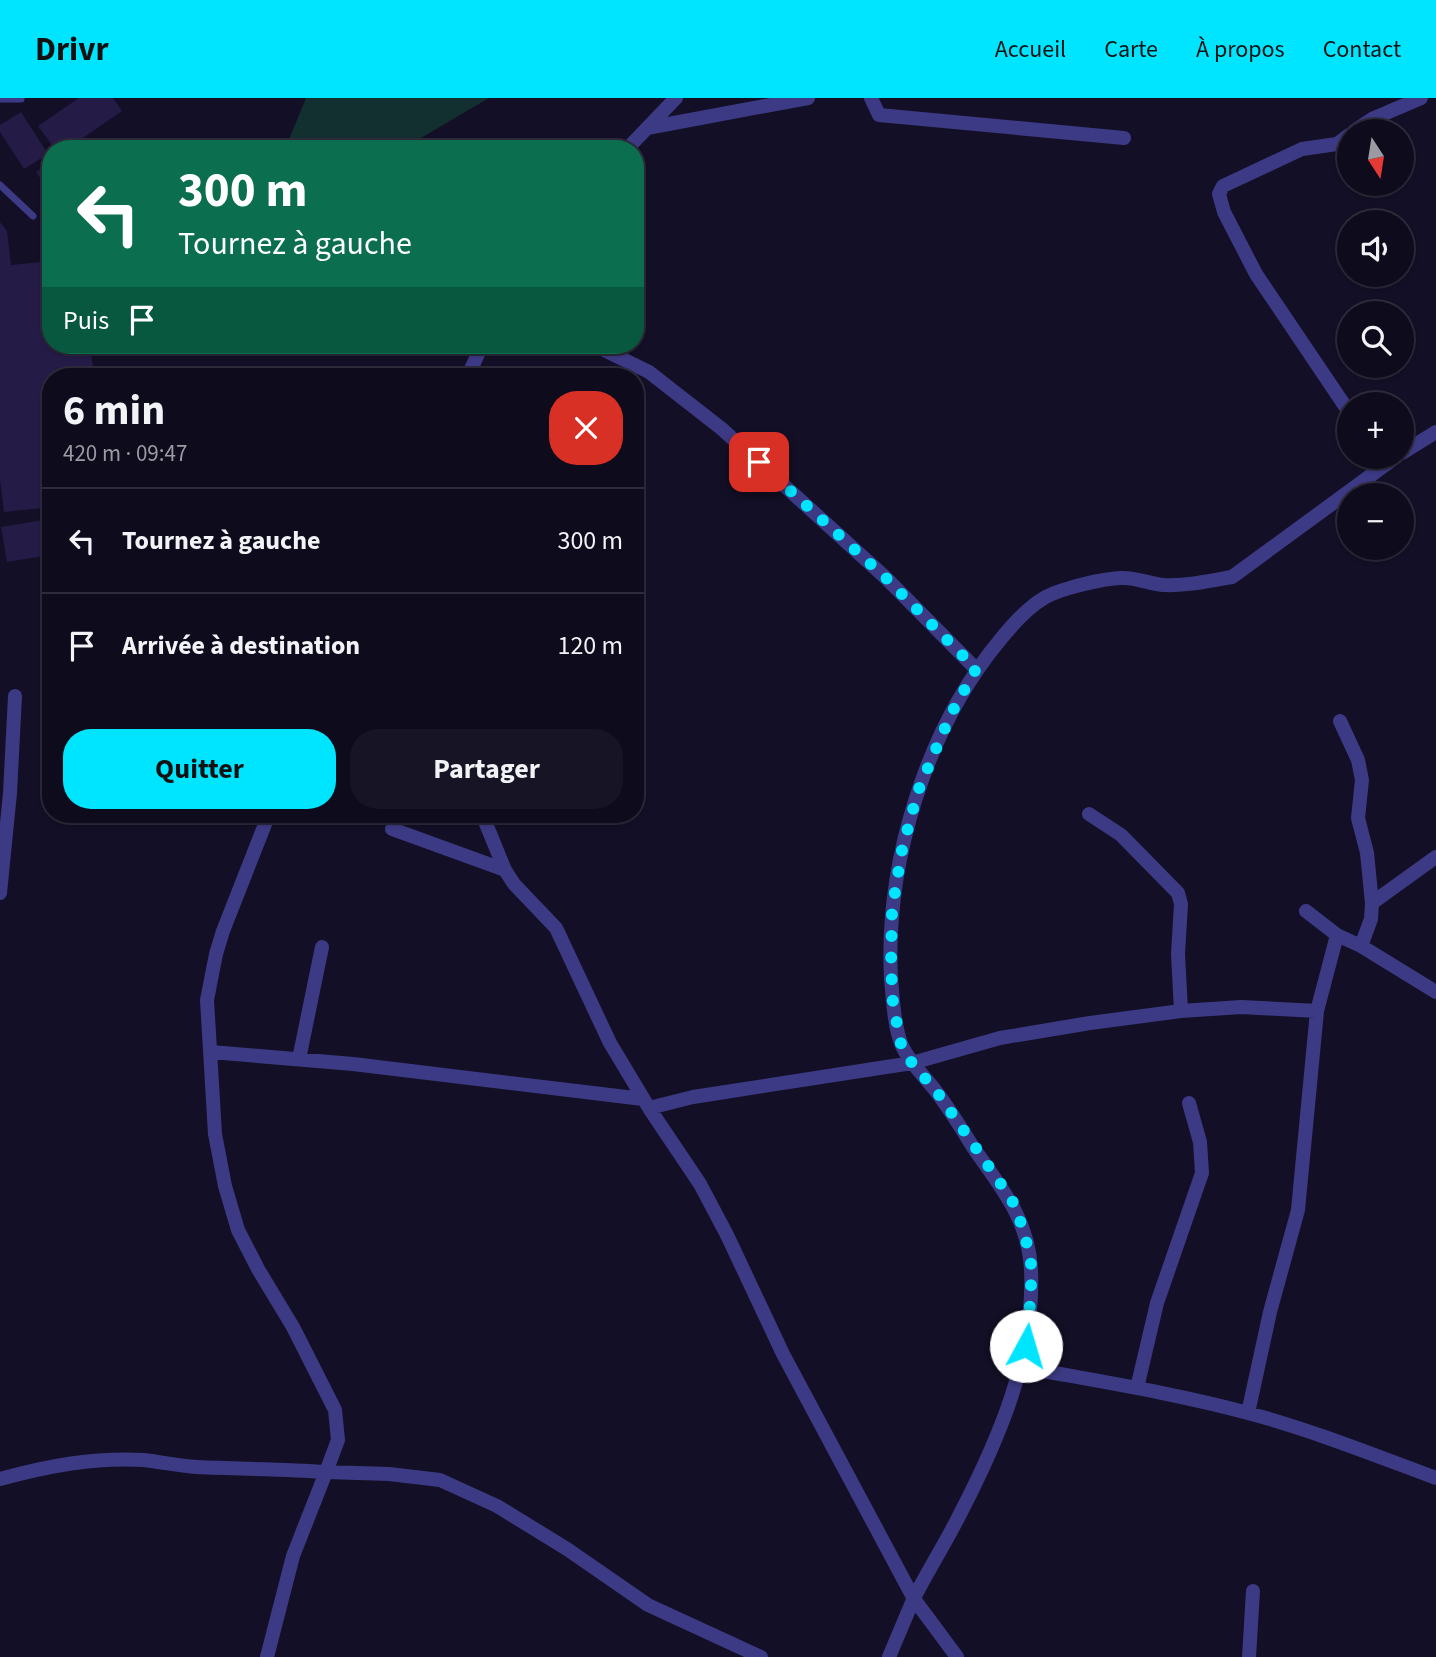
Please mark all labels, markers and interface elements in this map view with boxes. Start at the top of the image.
text: Drivr [35,26,109,73]
text: Accueil [995,32,1066,67]
text: Carte [1104,32,1158,67]
text: À propos [1196,32,1285,67]
text: Contact [1323,32,1401,67]
north arrow [1337,119,1414,196]
map controls [1337,119,1414,560]
text: 300 m [178,156,307,226]
icon: left [63,168,154,259]
button: sound [1337,210,1414,287]
text: Tournez à gauche [178,221,412,267]
icon: arrive [123,301,161,339]
button: search [1337,301,1414,378]
text: Puis [63,302,109,339]
text: 6 min [63,381,165,441]
button: close [549,391,623,465]
button: + [1337,392,1414,469]
pin [729,432,789,492]
text: 420 m · 09:47 [63,437,187,470]
icon: arrive [740,443,778,481]
button: − [1337,483,1414,560]
icon: left [63,522,101,560]
text: Tournez à gauche [122,522,321,559]
text: 300 m [557,522,623,559]
icon: arrive [63,627,101,665]
text: Arrivée à destination [122,627,360,664]
text: 120 m [557,627,623,664]
button: Quitter [63,729,336,809]
button: Partager [350,729,623,809]
position arrow [989,1309,1063,1383]

